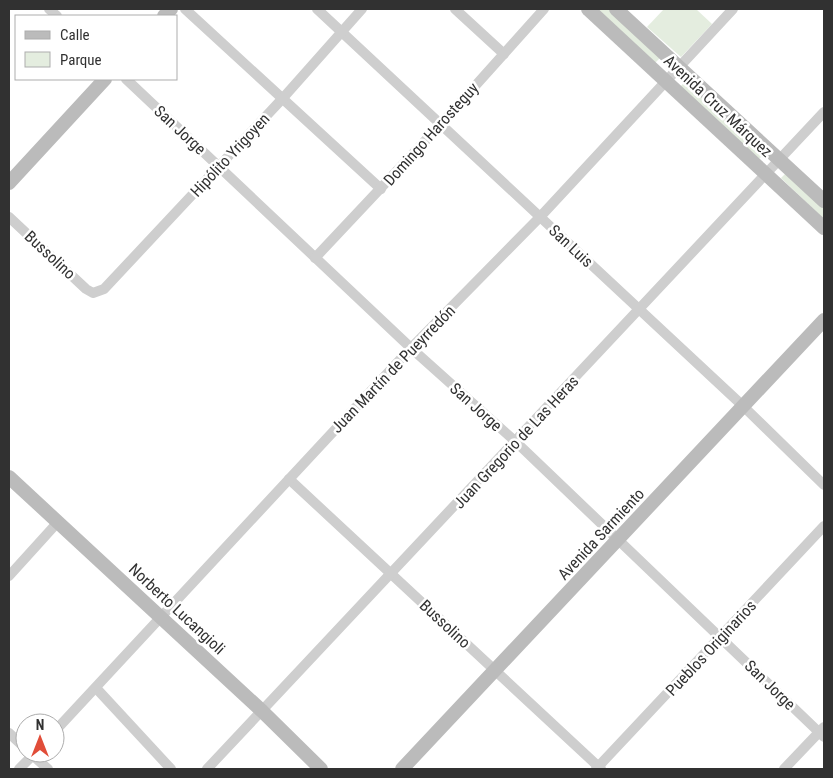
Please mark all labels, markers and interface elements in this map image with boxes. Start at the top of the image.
legend [15,15,178,80]
text: Calle [60,26,90,44]
text: Parque [60,51,102,69]
street label: Avenida Cruz Márquez [660,51,776,161]
street label: Domingo Harosteguy [380,78,483,190]
street label: San Jorge [150,101,210,159]
street label: Hipólito Yrigoyen [186,109,274,201]
street label: San Luis [545,221,597,271]
street label: Bussolino [21,227,79,283]
street label: Juan Martín de Pueyrredón [327,301,459,437]
street label: Juan Gregorio de Las Heras [449,372,583,512]
street label: San Jorge [446,379,506,435]
street label: Avenida Sarmiento [554,484,648,584]
street label: Norberto Lucangioli [125,560,229,658]
street label: Bussolino [416,596,474,652]
street label: Pueblos Originarios [662,596,760,700]
street label: San Jorge [741,656,799,714]
north arrow [15,713,65,763]
text: N [36,717,44,733]

